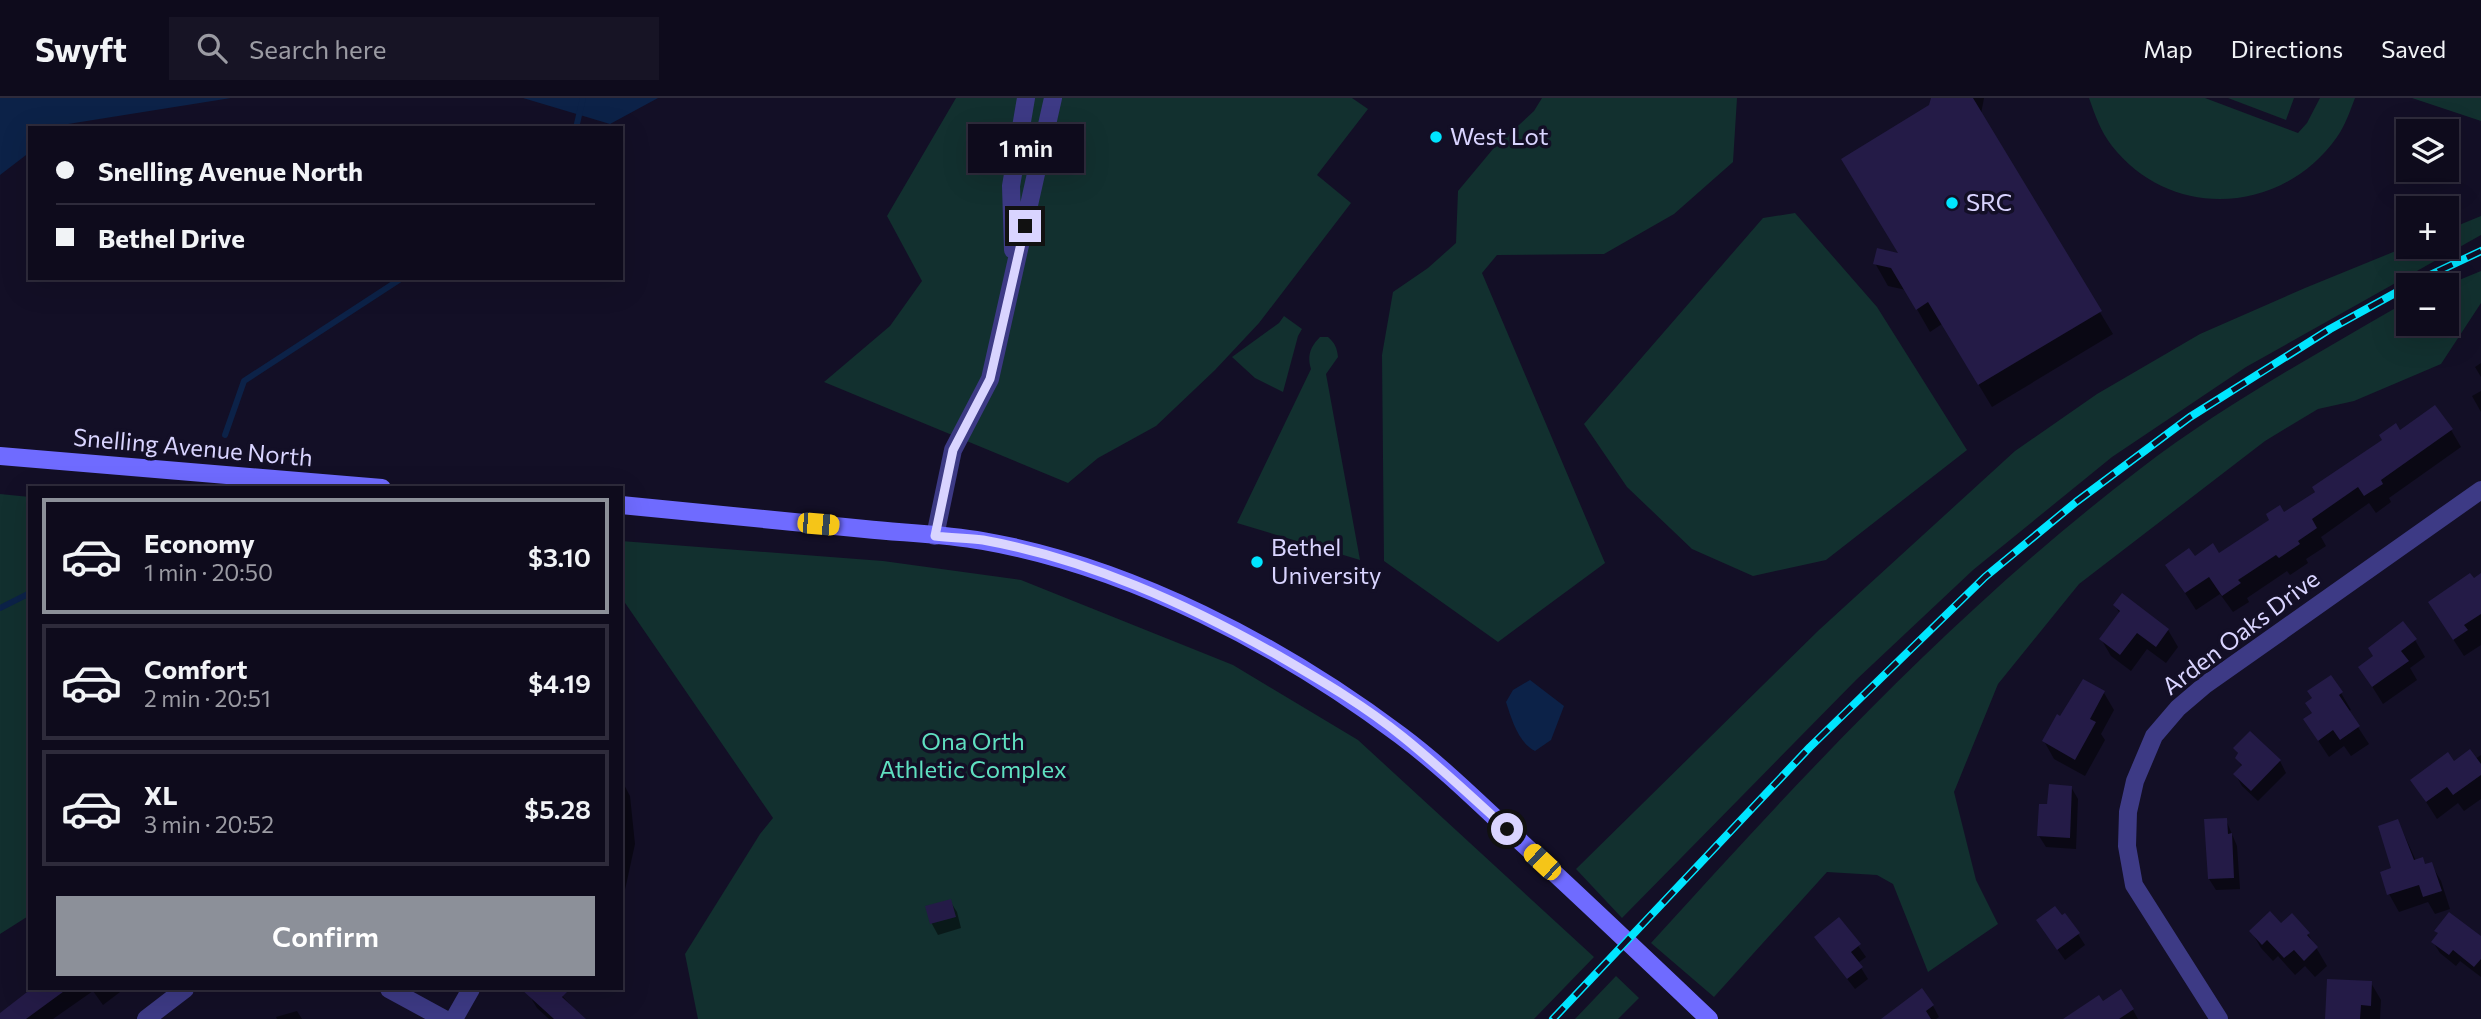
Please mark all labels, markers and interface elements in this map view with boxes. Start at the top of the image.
search box [169,17,659,80]
text: Swyft [35,28,127,69]
icon: search [193,29,231,67]
text: Search here [249,33,386,64]
text: Map [2143,34,2193,63]
text: Directions [2231,34,2343,63]
text: Saved [2381,34,2446,63]
map controls [2396,119,2459,336]
button: layers [2396,119,2459,182]
place label: West Lot [1450,121,1549,150]
callout: 1 min [967,124,1083,174]
marker: West Lot [1428,129,1444,145]
text: 1 min [999,134,1053,162]
text: Snelling Avenue North [98,155,363,186]
place label: SRC [1966,187,2012,216]
marker: SRC [1944,195,1960,211]
button: + [2396,196,2459,259]
route end [1009,210,1041,242]
text: Bethel Drive [98,222,245,253]
button: − [2396,273,2459,336]
street label: Snelling Avenue North [72,422,314,471]
car [797,512,840,536]
icon: car [60,525,123,588]
text: Economy [144,527,255,558]
place label: Bethel University [1271,532,1382,589]
text: $3.10 [528,541,591,572]
marker: Bethel University [1249,554,1265,570]
text: 1 min · 20:50 [144,558,273,586]
street label: Arden Oaks Drive [2156,563,2324,700]
icon: car [60,651,123,714]
text: Comfort [144,653,247,684]
text: $4.19 [528,667,591,698]
text: 2 min · 20:51 [144,684,271,712]
park label: Ona Orth Athletic Complex [879,726,1067,783]
icon: car [60,777,123,840]
text: XL [144,779,178,810]
text: $5.28 [524,793,591,824]
text: 3 min · 20:52 [144,810,274,838]
route start [1491,813,1523,845]
car [1520,840,1565,884]
button: Confirm [56,896,595,976]

